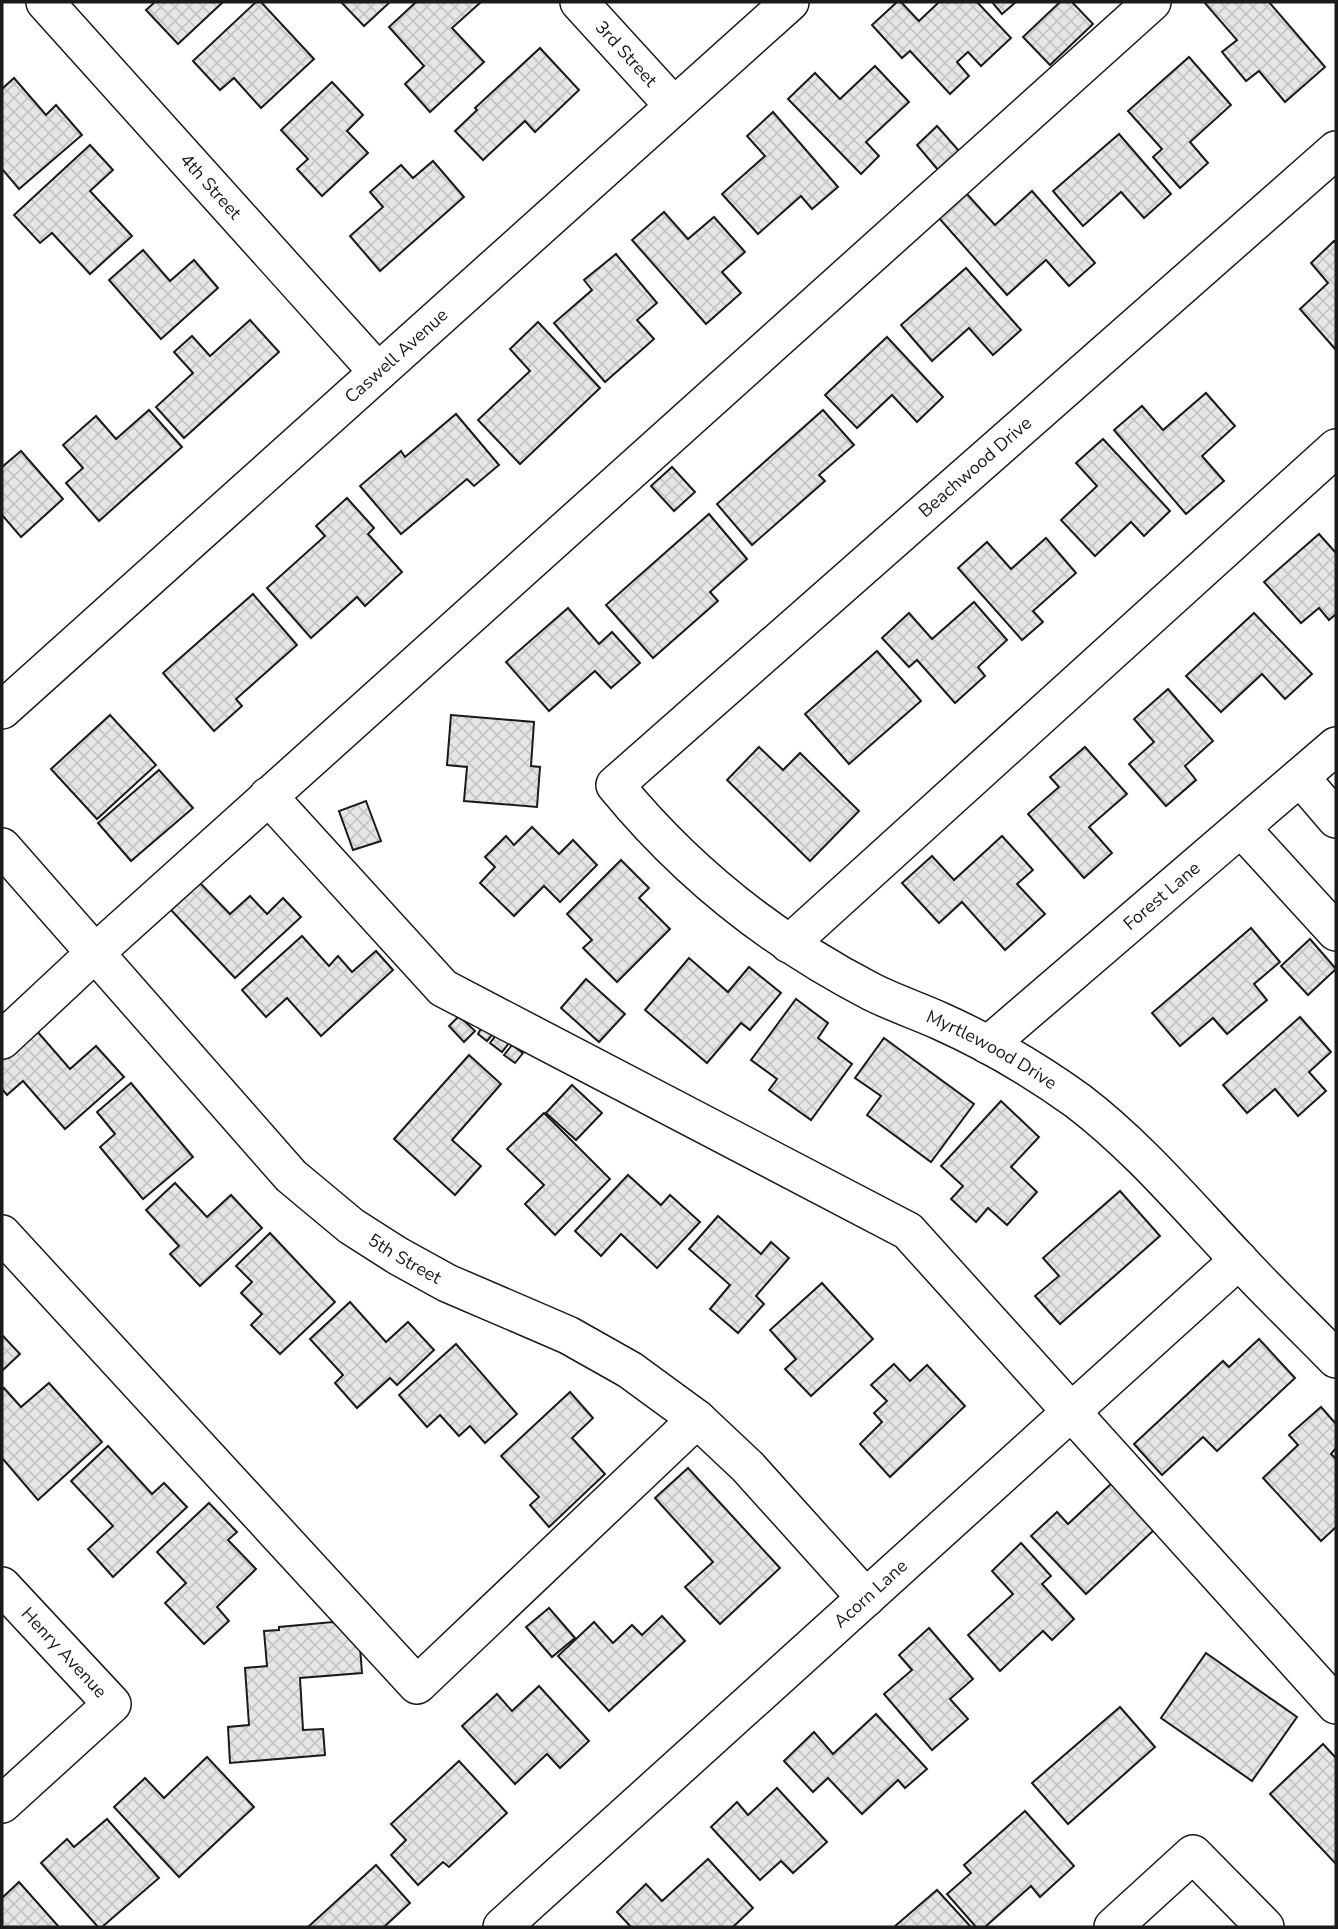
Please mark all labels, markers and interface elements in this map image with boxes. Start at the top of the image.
street label: 3rd Street [590,16,663,92]
street label: 4th Street [175,148,247,225]
street label: Caswell Avenue [339,303,453,408]
street label: Beachwood Drive [913,411,1037,523]
street label: Forest Lane [1118,856,1205,936]
street label: Myrtlewood Drive [923,1004,1062,1095]
street label: 5th Street [363,1228,446,1290]
street label: Acorn Lane [828,1554,913,1633]
street label: Henry Avenue [16,1602,112,1703]

